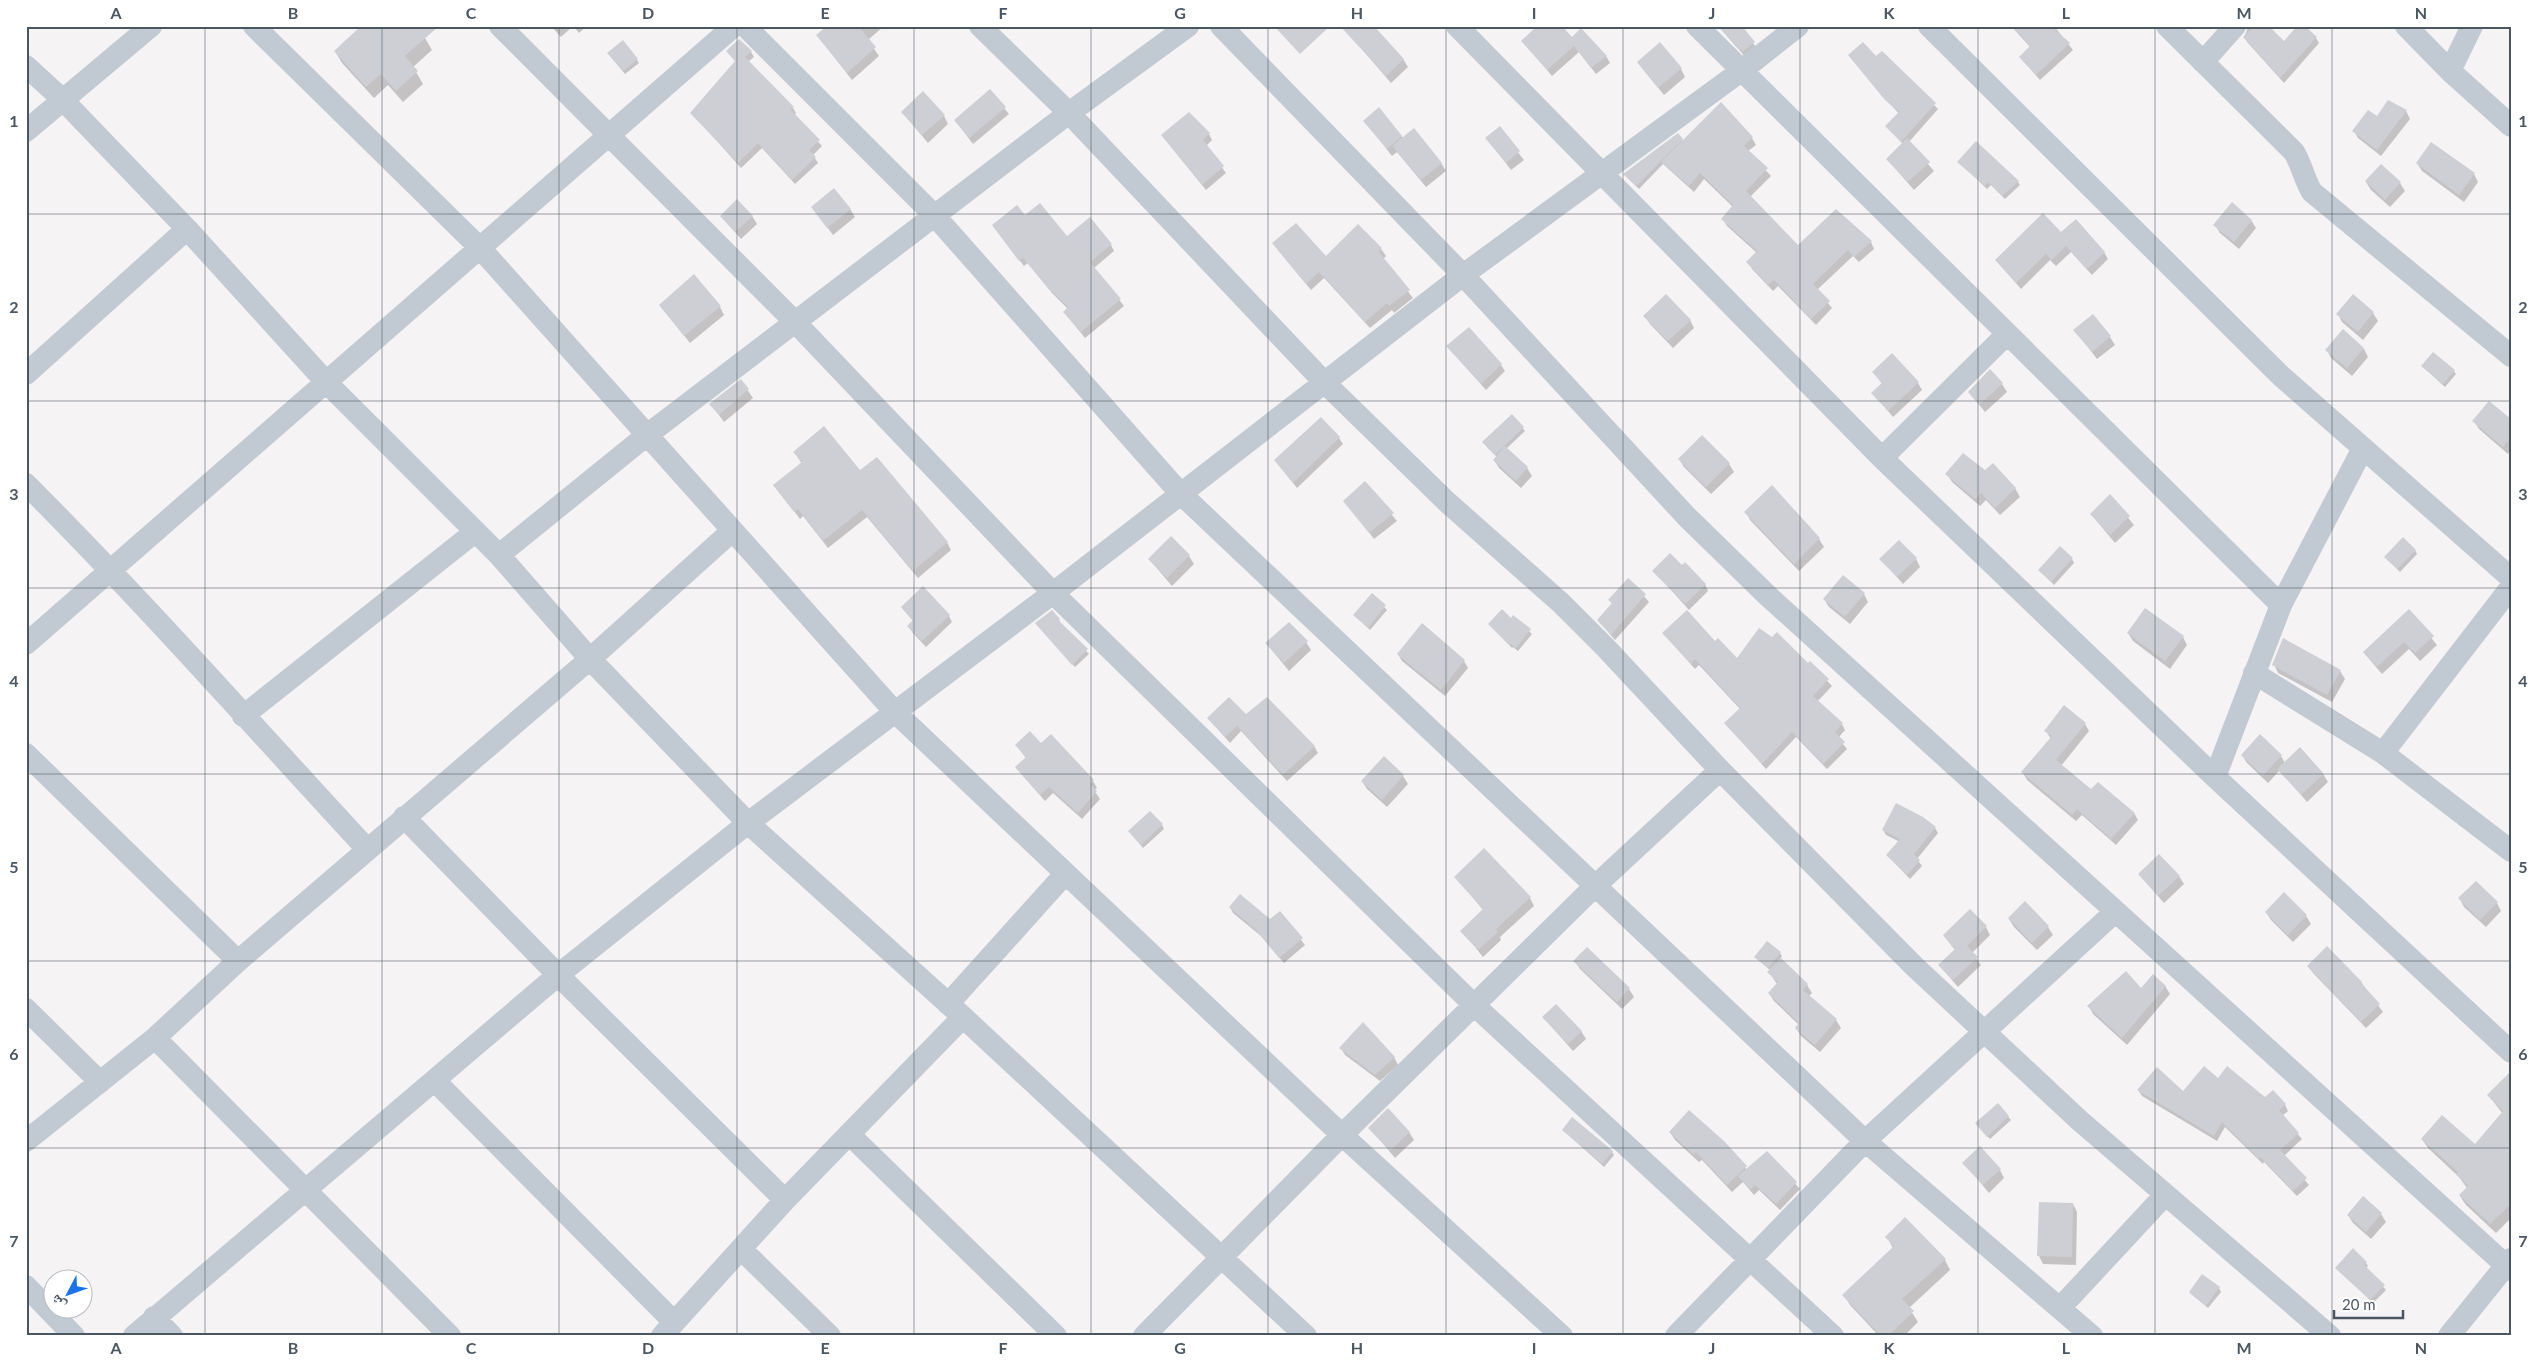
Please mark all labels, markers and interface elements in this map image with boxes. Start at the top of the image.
text: A [109,3,122,22]
text: B [288,3,298,22]
text: C [466,3,477,22]
text: D [642,3,654,22]
text: E [820,3,830,22]
text: F [998,3,1008,22]
text: G [1174,3,1186,22]
text: H [1351,3,1363,22]
text: I [1532,3,1536,22]
text: J [1709,3,1715,22]
text: K [1884,3,1896,22]
text: L [2062,3,2071,22]
text: M [2236,3,2252,22]
text: N [2415,3,2427,22]
text: 1 [9,111,19,130]
text: 1 [2518,111,2528,130]
text: 2 [9,297,19,316]
text: 2 [2518,297,2528,316]
text: 3 [9,484,19,503]
text: 3 [2518,484,2528,503]
text: 4 [9,671,19,690]
text: 4 [2518,671,2528,690]
text: 5 [9,857,19,876]
text: 5 [2518,857,2528,876]
text: 6 [9,1044,19,1063]
text: 6 [2518,1044,2528,1063]
text: 7 [9,1231,19,1250]
text: 7 [2518,1231,2528,1250]
north arrow [42,1270,92,1320]
scale bar [2334,1287,2403,1319]
text: ش [46,1291,70,1314]
text: 20 m [2342,1295,2376,1313]
text: A [109,1338,122,1357]
text: B [288,1338,298,1357]
text: C [466,1338,477,1357]
text: D [642,1338,654,1357]
text: E [820,1338,830,1357]
text: F [998,1338,1008,1357]
text: G [1174,1338,1186,1357]
text: H [1351,1338,1363,1357]
text: I [1532,1338,1536,1357]
text: J [1709,1338,1715,1357]
text: K [1884,1338,1896,1357]
text: L [2062,1338,2071,1357]
text: M [2236,1338,2252,1357]
text: N [2415,1338,2427,1357]

